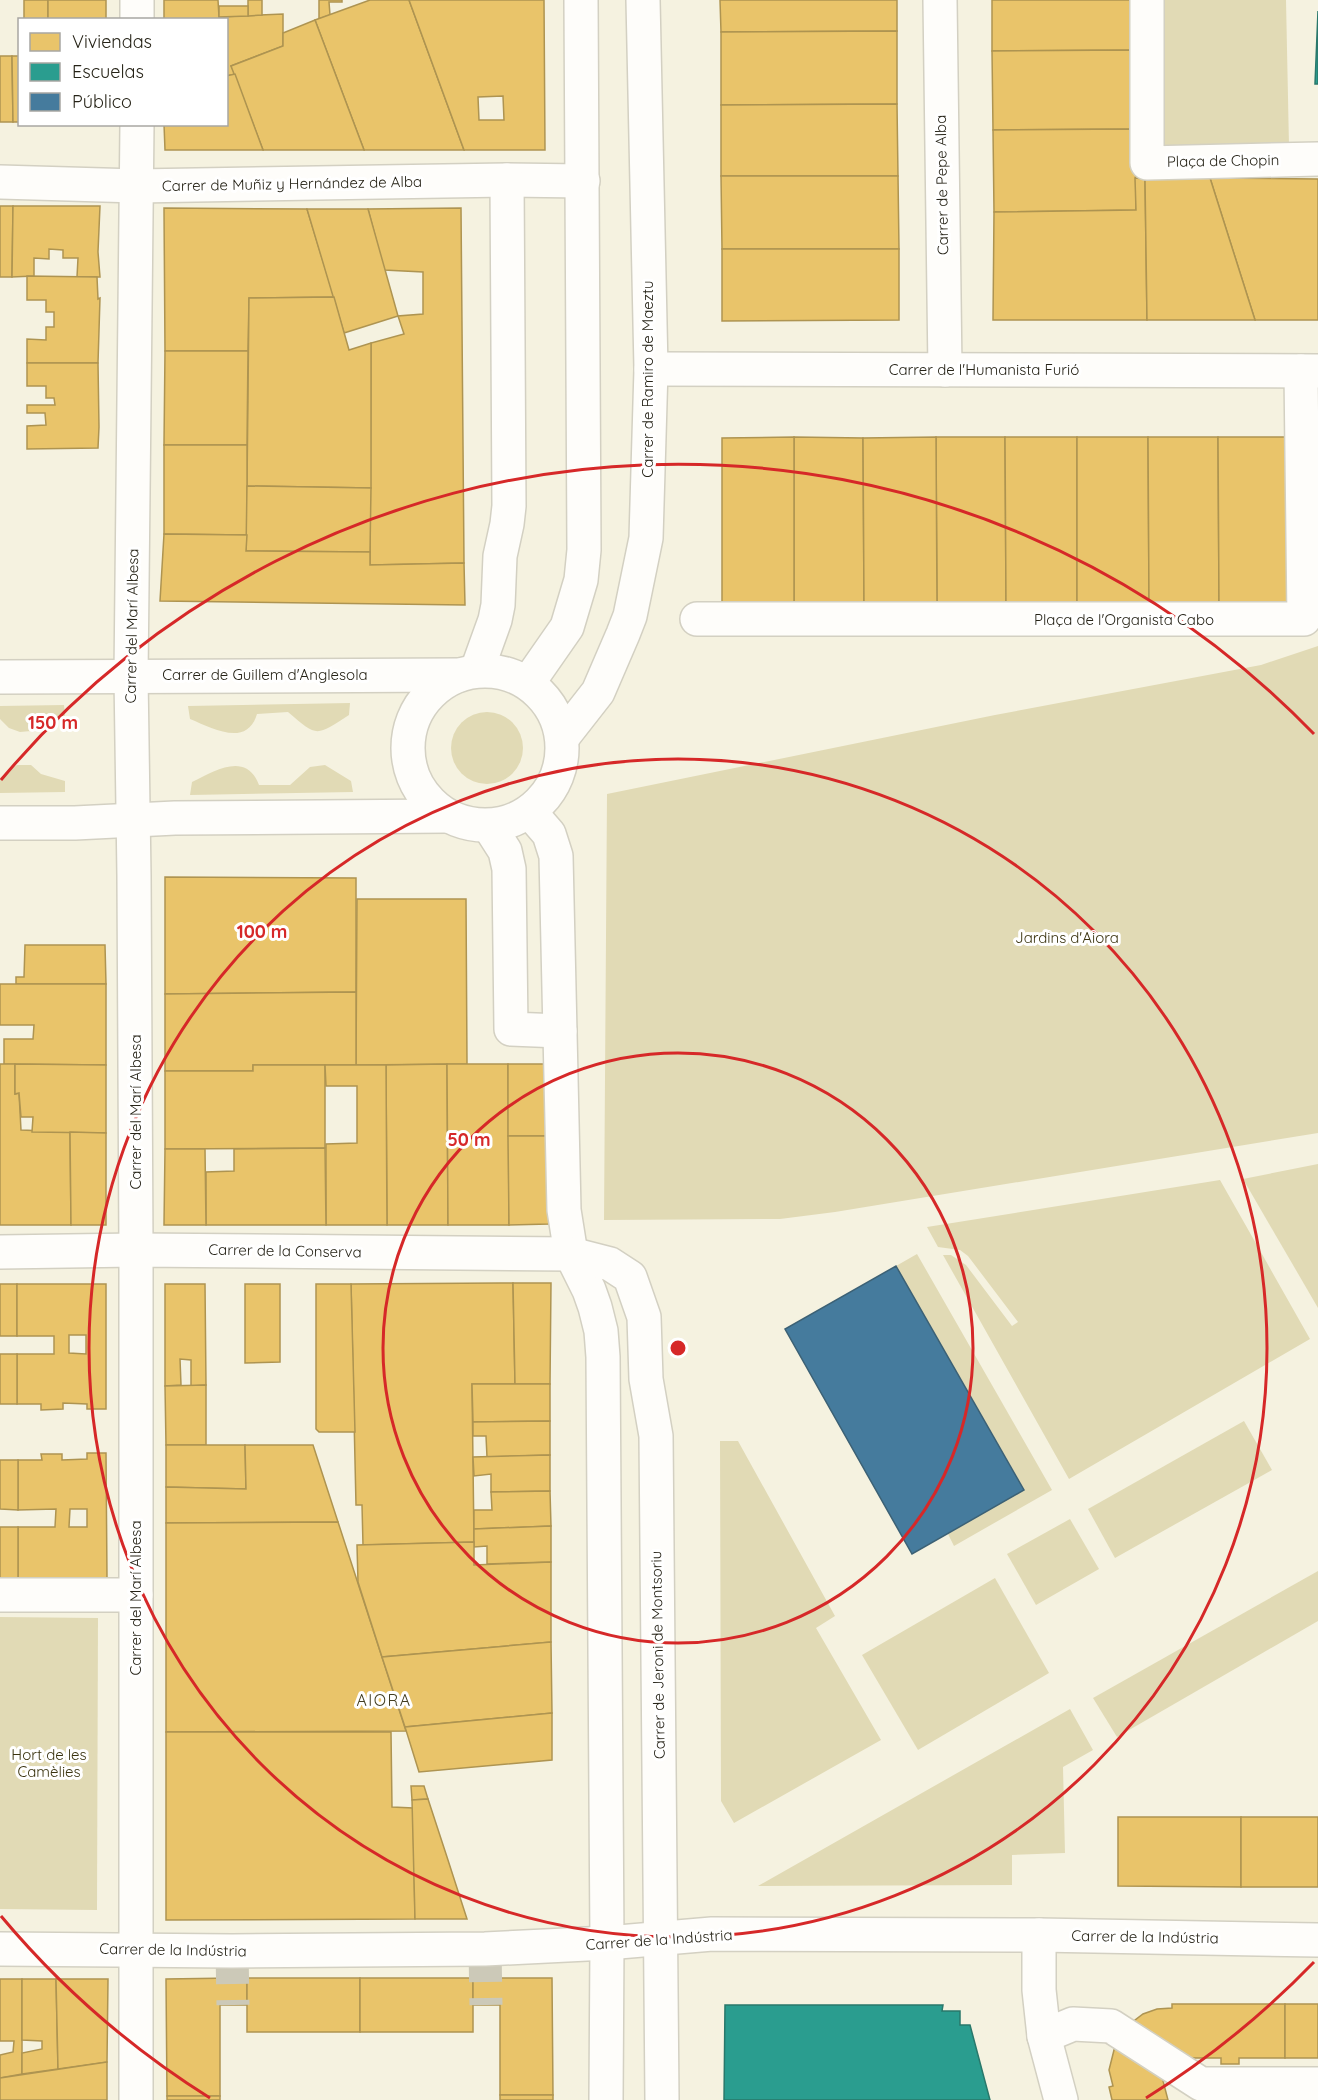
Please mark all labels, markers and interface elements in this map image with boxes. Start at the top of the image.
legend [18,18,228,126]
text: Viviendas [72,30,152,53]
text: Escuelas [72,60,144,83]
text: Público [72,90,132,113]
street label: Carrer de Pepe Alba [931,115,952,255]
street label: Plaça de Chopin [1167,150,1279,171]
street label: Carrer de Muñiz y Hernández de Alba [162,172,422,195]
street label: Carrer de Ramiro de Maeztu [638,280,657,478]
street label: Carrer de l'Humanista Furió [889,360,1079,379]
street label: Carrer del Marí Albesa [121,548,142,704]
street label: Plaça de l'Organista Cabo [1034,610,1214,629]
street label: Carrer de Guillem d'Anglesola [162,665,368,684]
text: 150 m [28,711,78,734]
text: 100 m [237,920,287,943]
park label: Jardins d'Aiora [1015,928,1119,947]
street label: Carrer del Marí Albesa [126,1034,145,1190]
text: 50 m [447,1128,491,1151]
street label: Carrer de la Conserva [208,1240,362,1261]
centre of rings [668,1338,688,1358]
street label: Carrer del Marí Albesa [126,1520,145,1676]
street label: Carrer de Jeroni de Montsoriu [646,1551,669,1759]
district label: AIORA [356,1690,412,1710]
park label: Hort de les Camèlies [11,1745,87,1781]
street label: Carrer de la Indústria [585,1925,733,1954]
street label: Carrer de la Indústria [1071,1926,1219,1947]
street label: Carrer de la Indústria [99,1939,247,1960]

